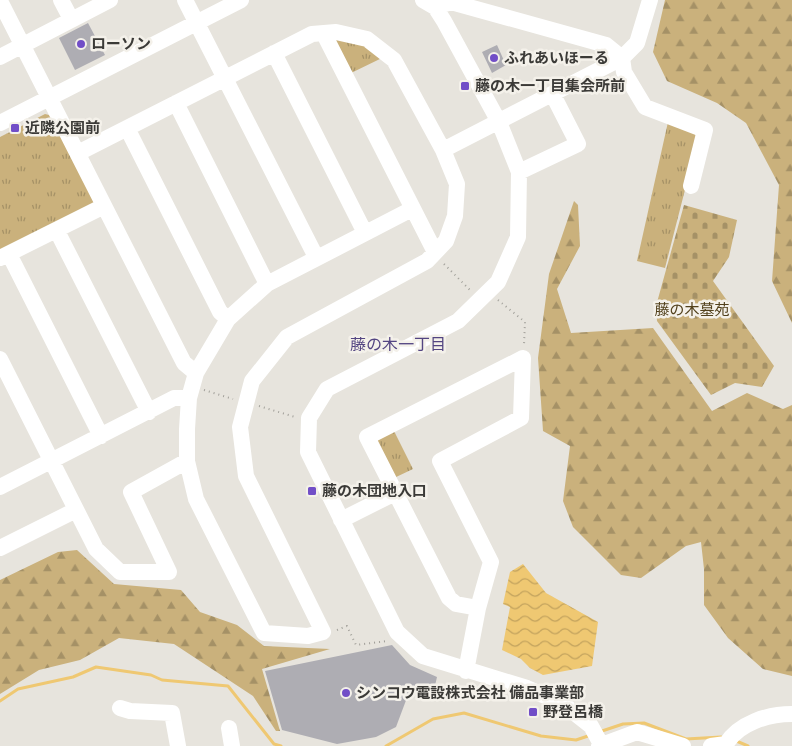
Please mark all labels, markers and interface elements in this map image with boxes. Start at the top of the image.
place label: ローソン [91,33,151,53]
marker: ローソン [75,38,87,50]
place label: ふれあいほーる [504,47,609,67]
marker: ふれあいほーる [488,52,500,64]
place label: 藤の木一丁目集会所前 [475,75,625,95]
marker: 藤の木一丁目集会所前 [459,80,471,92]
place label: 近隣公園前 [25,117,100,137]
marker: 近隣公園前 [9,122,21,134]
park label: 藤の木墓苑 [654,299,730,319]
district label: 藤の木一丁目 [350,333,446,355]
place label: 藤の木団地入口 [322,480,427,500]
marker: 藤の木団地入口 [306,485,318,497]
place label: シンコウ電設株式会社 備品事業部 [356,682,584,702]
marker: シンコウ電設株式会社 備品事業部 [340,687,352,699]
place label: 野登呂橋 [543,701,604,721]
marker: 野登呂橋 [527,706,539,718]

